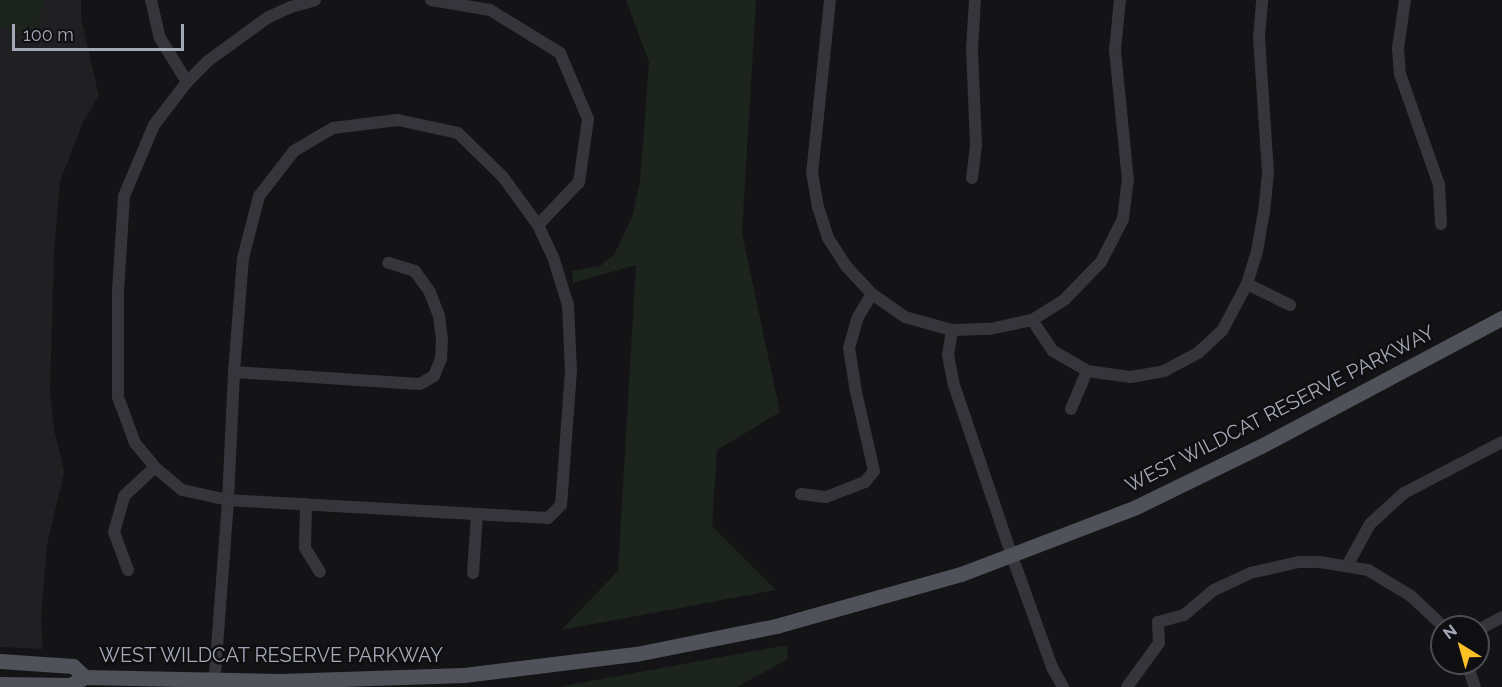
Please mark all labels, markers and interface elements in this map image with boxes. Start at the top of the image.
scale bar [15,12,188,50]
text: 100 m [23,24,74,45]
street label: WEST WILDCAT RESERVE PARKWAY [1120,320,1440,498]
north arrow [1430,615,1490,675]
text: N [1439,621,1461,643]
street label: WEST WILDCAT RESERVE PARKWAY [98,643,444,667]

